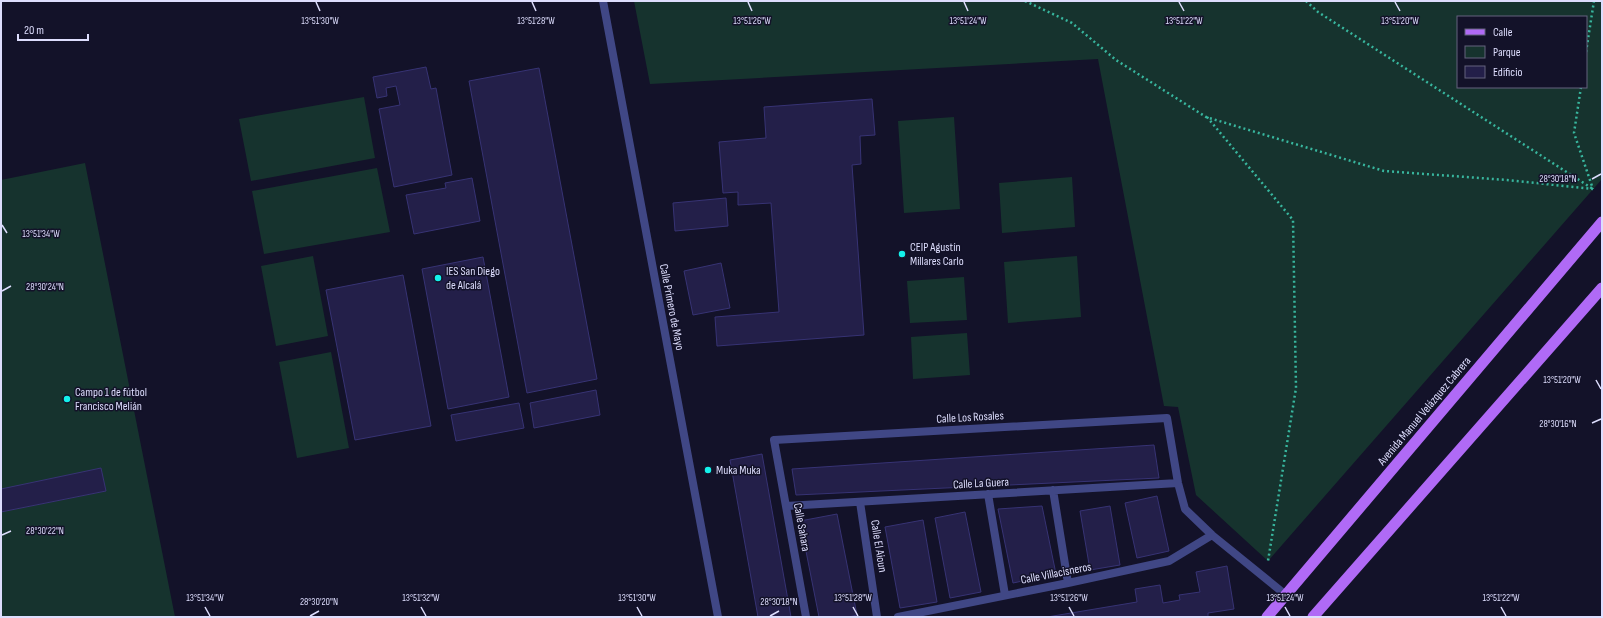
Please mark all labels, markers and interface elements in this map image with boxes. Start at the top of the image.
text: 13°51'30"W [301,15,339,27]
text: 13°51'28"W [517,15,555,27]
text: 13°51'26"W [733,15,771,27]
text: 13°51'24"W [949,15,987,27]
text: 13°51'22"W [1165,15,1203,27]
text: 13°51'20"W [1381,15,1419,27]
scale bar [18,16,88,42]
legend [1457,16,1587,88]
text: 20 m [24,23,44,38]
text: Calle [1493,25,1513,40]
text: Parque [1493,45,1521,60]
text: Edificio [1493,65,1522,80]
text: 28°30'18"N [1539,173,1577,185]
text: 13°51'34"W [22,228,60,240]
place label: CEIP Agustín Millares Carlo [910,240,964,269]
marker: CEIP Agustín Millares Carlo [897,249,907,259]
street label: Calle Primero de Mayo [656,263,687,352]
place label: IES San Diego de Alcalá [446,264,500,293]
marker: IES San Diego de Alcalá [433,273,443,283]
text: 28°30'24"N [26,281,64,293]
street label: Avenida Manuel Velázquez Cabrera [1374,354,1474,469]
text: 13°51'20"W [1543,374,1581,386]
place label: Campo 1 de fútbol Francisco Melián [75,385,147,414]
marker: Campo 1 de fútbol Francisco Melián [62,394,72,404]
street label: Calle Los Rosales [936,408,1004,427]
text: 28°30'16"N [1539,418,1577,430]
place label: Muka Muka [716,463,761,478]
marker: Muka Muka [703,465,713,475]
street label: Calle La Guera [953,475,1010,492]
street label: Calle Sahara [790,502,813,553]
street label: Calle El Aioun [867,519,890,573]
text: 28°30'22"N [26,525,64,537]
street label: Calle Villacisneros [1019,559,1093,588]
text: 13°51'34"W [186,592,224,604]
text: 13°51'32"W [402,592,440,604]
text: 13°51'30"W [618,592,656,604]
text: 13°51'28"W [834,592,872,604]
text: 13°51'26"W [1050,592,1088,604]
text: 13°51'24"W [1266,592,1304,604]
text: 13°51'22"W [1482,592,1520,604]
text: 28°30'20"N [300,596,338,608]
text: 28°30'18"N [760,596,798,608]

